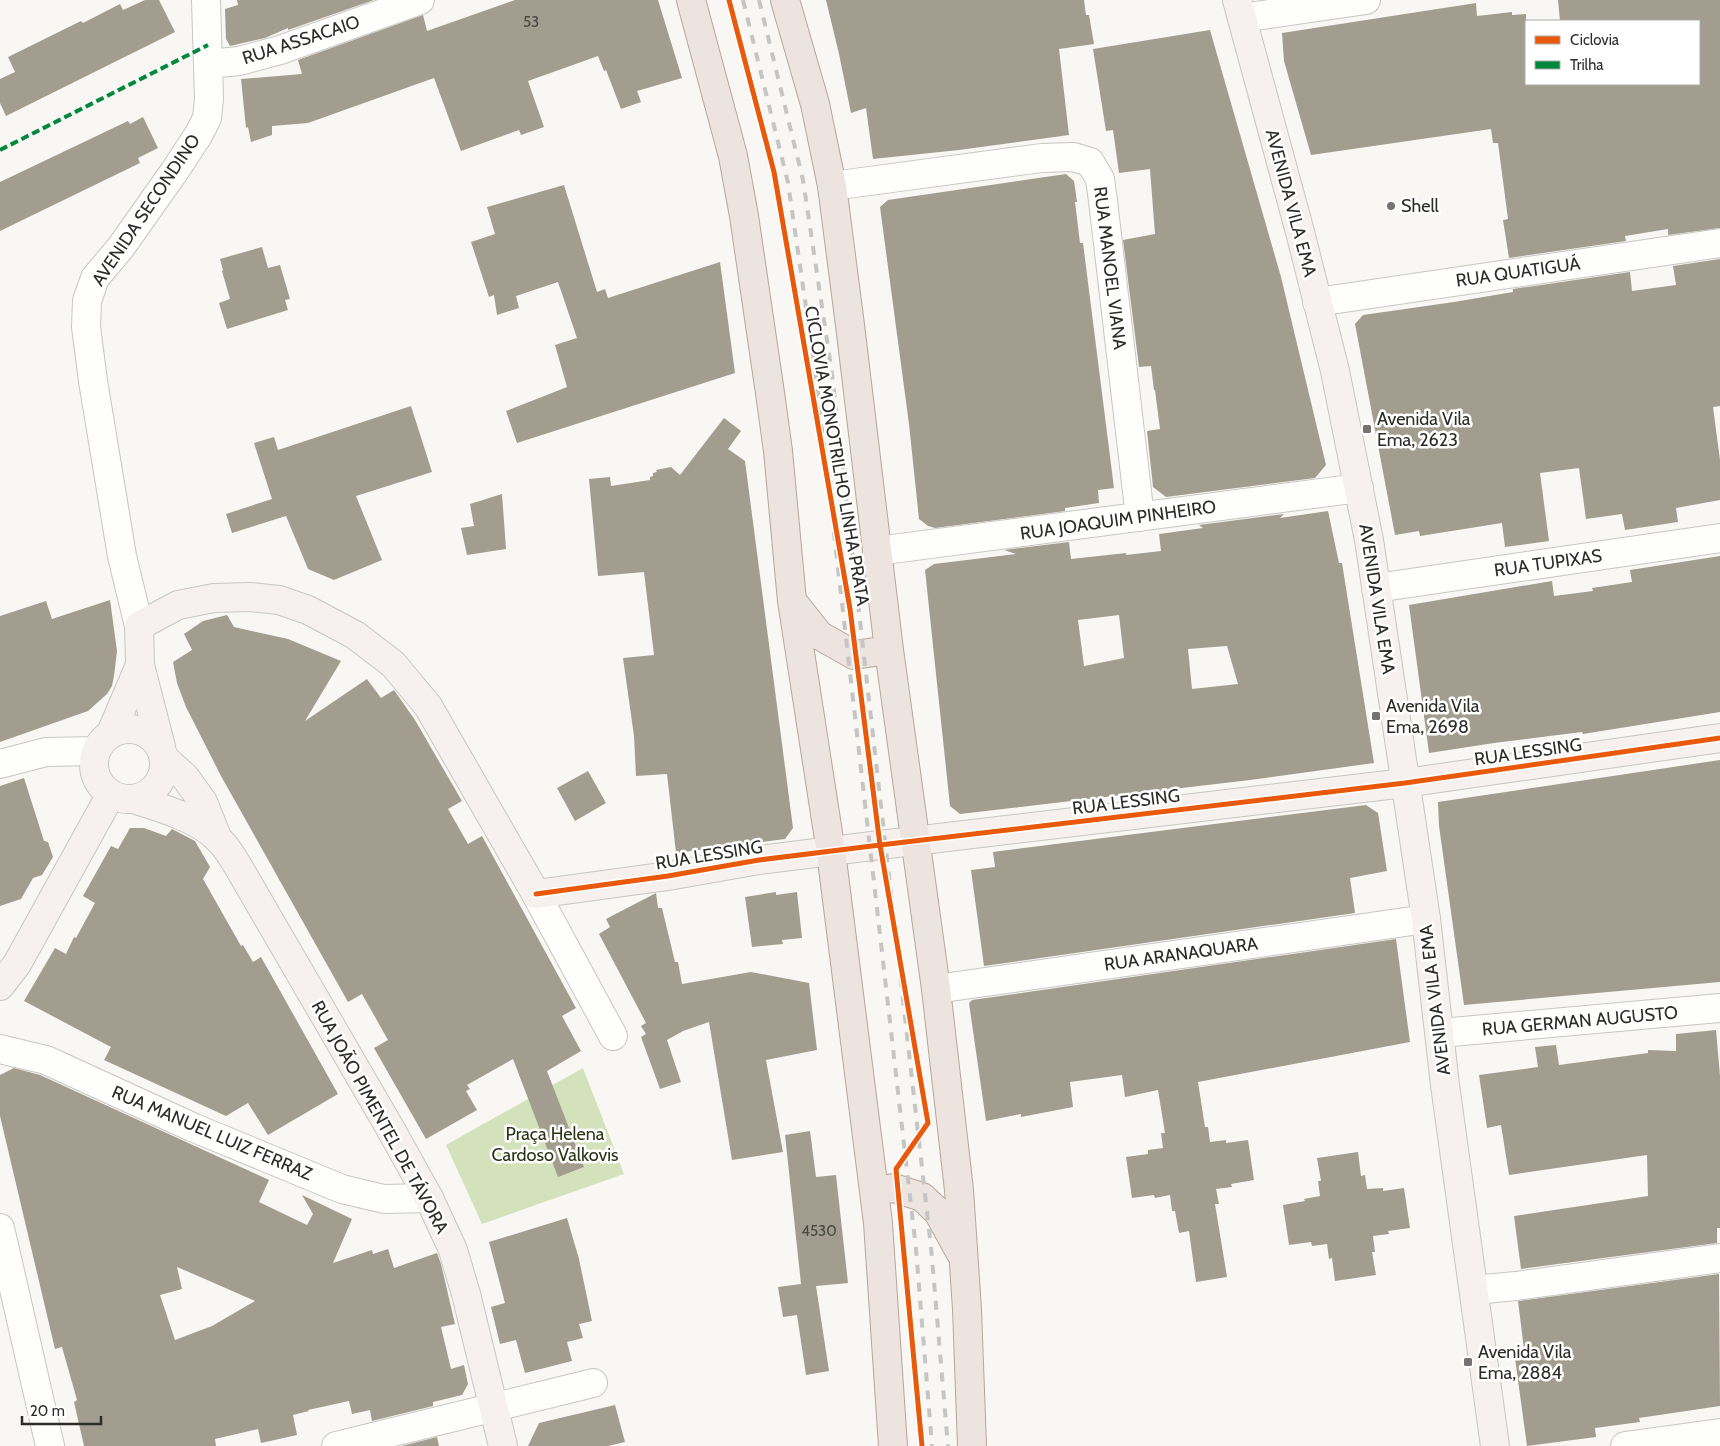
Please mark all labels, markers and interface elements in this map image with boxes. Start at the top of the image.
street label: RUA ASSACAIO [239,11,363,69]
house number: 53 [523,13,539,31]
legend [1525,20,1700,85]
text: Ciclovia [1570,31,1620,49]
text: Trilha [1570,56,1604,74]
street label: AVENIDA VILA EMA [1261,127,1321,279]
street label: AVENIDA SECONDINO [87,130,205,290]
street label: RUA MANOEL VIANA [1089,185,1131,351]
place label: Shell [1401,195,1440,217]
marker: Shell [1385,200,1397,212]
street label: RUA QUATIGUÁ [1454,252,1582,292]
street label: CICLOVIA MONOTRILHO LINHA PRATA [800,304,874,608]
place label: Avenida Vila Ema, 2623 [1377,408,1471,451]
marker: Avenida Vila Ema, 2623 [1361,423,1373,435]
street label: RUA JOAQUIM PINHEIRO [1019,495,1217,545]
street label: AVENIDA VILA EMA [1354,522,1400,676]
street label: RUA TUPIXAS [1493,545,1603,581]
place label: Avenida Vila Ema, 2698 [1386,695,1480,738]
marker: Avenida Vila Ema, 2698 [1370,710,1382,722]
street label: RUA LESSING [1473,734,1583,770]
street label: RUA LESSING [1071,784,1181,820]
street label: RUA LESSING [654,836,764,874]
street label: AVENIDA VILA EMA [1415,923,1455,1077]
street label: RUA ARANAQUARA [1103,932,1259,976]
street label: RUA JOÃO PIMENTEL DE TÁVORA [307,997,453,1237]
street label: RUA GERMAN AUGUSTO [1481,1001,1679,1041]
street label: RUA MANUEL LUIZ FERRAZ [109,1081,316,1185]
park label: Praça Helena Cardoso Valkovis [491,1123,619,1166]
house number: 4530 [801,1222,837,1240]
place label: Avenida Vila Ema, 2884 [1478,1341,1572,1384]
marker: Avenida Vila Ema, 2884 [1462,1356,1474,1368]
scale bar [22,1394,101,1426]
text: 20 m [30,1402,65,1420]

